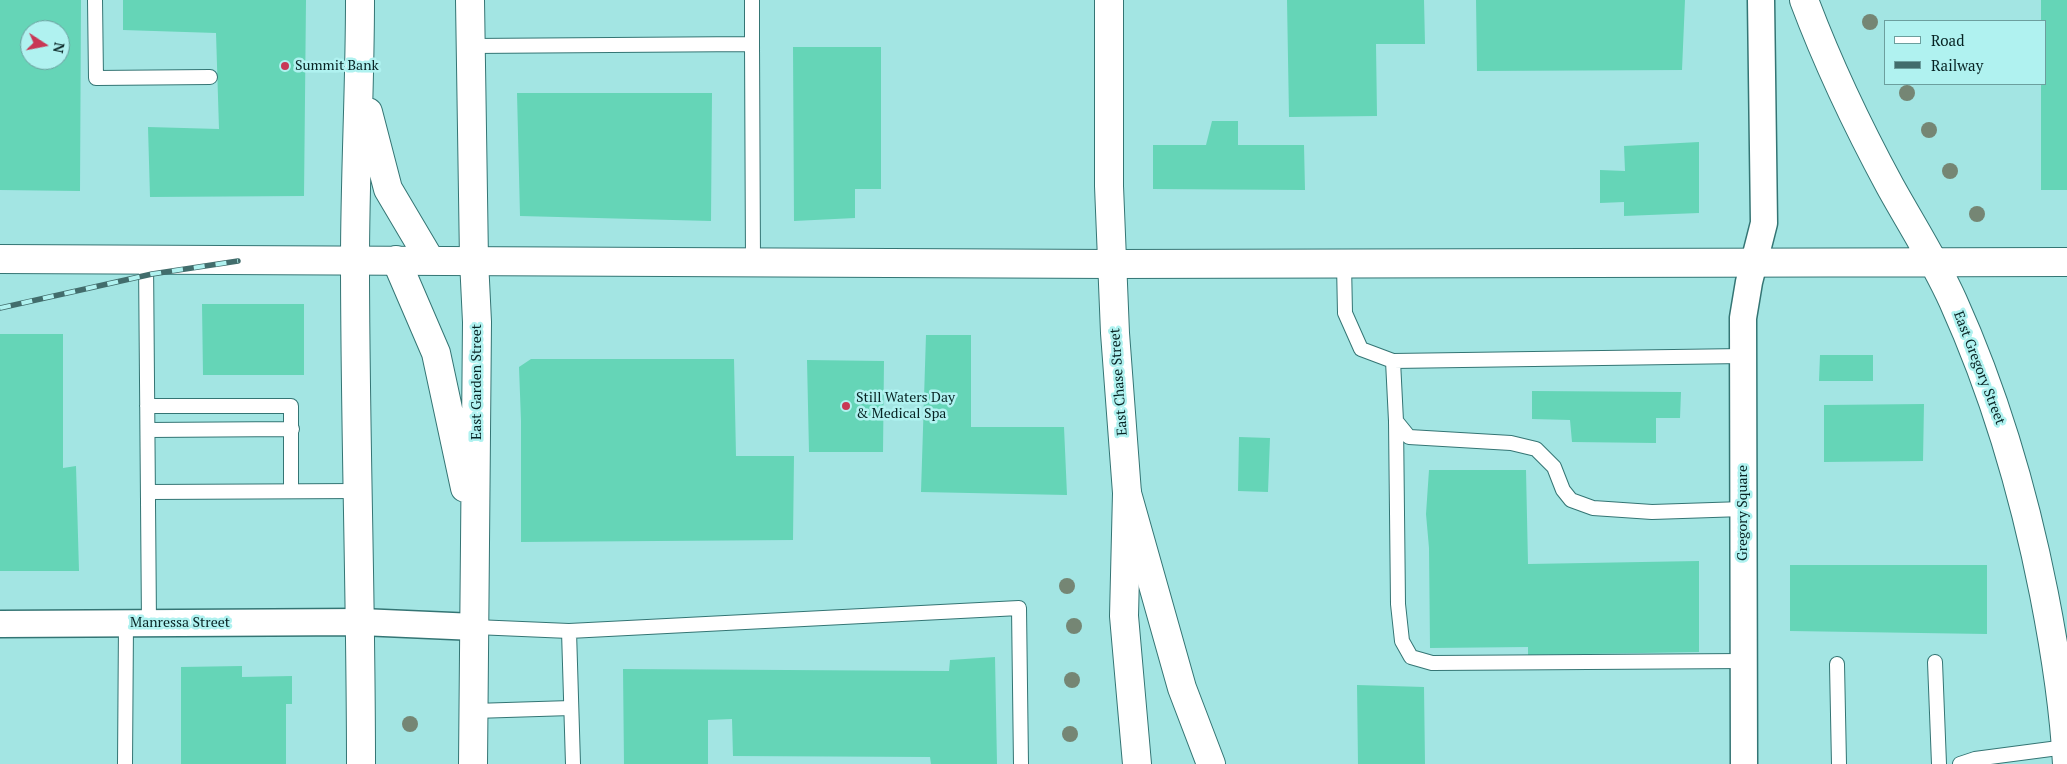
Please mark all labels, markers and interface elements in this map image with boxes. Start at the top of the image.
north arrow [20,20,70,70]
legend [1884,20,2047,85]
text: Road [1931,30,1964,50]
text: N [49,41,70,55]
text: Railway [1931,55,1983,75]
place label: Summit Bank [295,58,379,74]
marker: Summit Bank [279,60,291,72]
street label: East Gregory Street [1950,309,2008,427]
street label: East Garden Street [469,324,485,440]
street label: East Chase Street [1107,328,1131,436]
place label: Still Waters Day & Medical Spa [856,390,955,422]
marker: Still Waters Day & Medical Spa [840,400,852,412]
street label: Gregory Square [1735,465,1751,561]
street label: Manressa Street [130,615,230,631]

